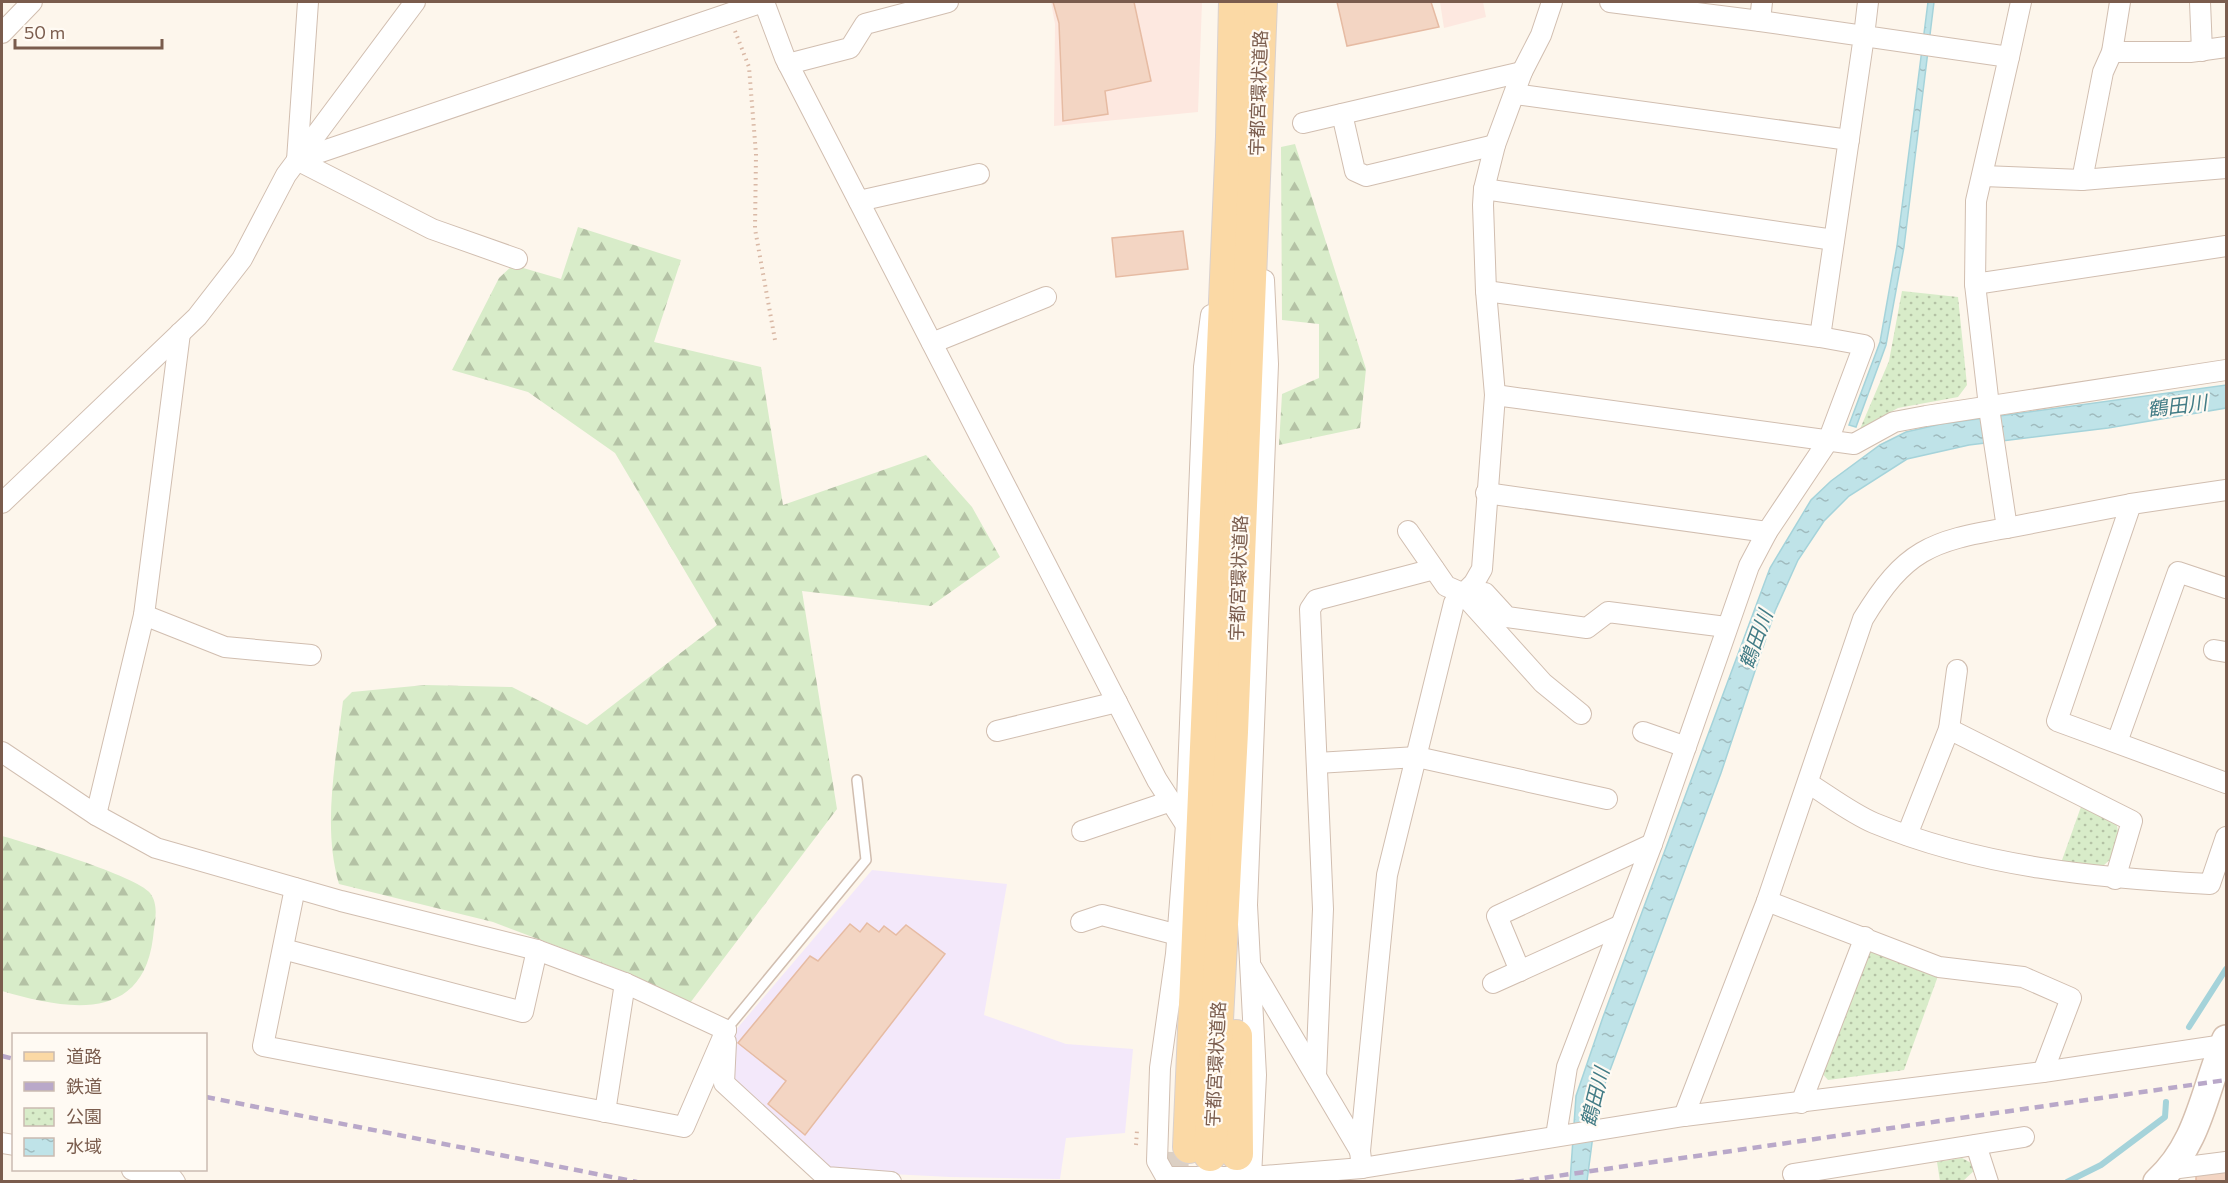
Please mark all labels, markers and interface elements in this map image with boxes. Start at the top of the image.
scale bar [15,12,162,50]
text: 50 m [24,21,65,43]
street label: 宇都宮環状道路 [1245,30,1271,156]
water label: 鶴田川 [2146,389,2210,421]
street label: 宇都宮環状道路 [1225,515,1251,641]
water label: 鶴田川 [1733,605,1777,671]
street label: 宇都宮環状道路 [1201,1001,1229,1127]
legend [12,1033,207,1171]
text: 道路 [66,1045,102,1067]
water label: 鶴田川 [1575,1063,1613,1129]
text: 鉄道 [66,1075,102,1097]
text: 公園 [66,1105,102,1127]
text: 水域 [66,1135,102,1157]

